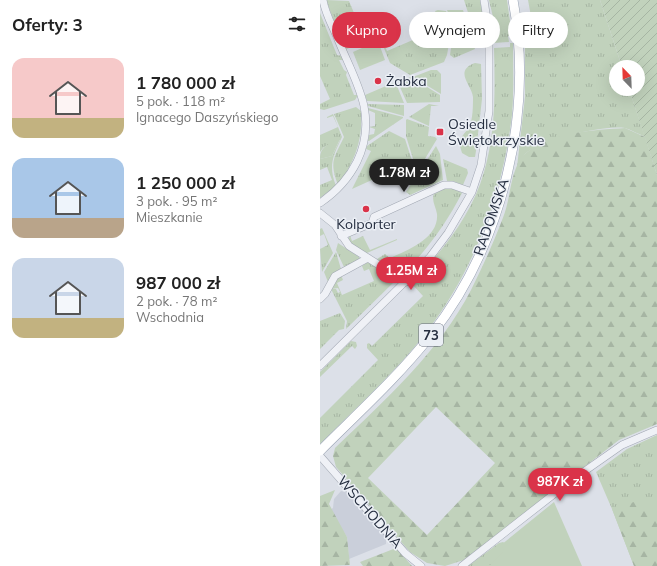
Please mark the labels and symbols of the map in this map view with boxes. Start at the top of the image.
north arrow [609,60,645,96]
place label: Żabka [386,72,427,90]
marker: Żabka [373,76,383,86]
place label: Osiedle Świętokrzyskie [448,115,544,149]
marker: Osiedle Świętokrzyskie [435,127,445,137]
pin: 1.78M zł [363,159,445,193]
street label: RADOMSKA [469,175,513,258]
marker: Kolporter [361,204,371,214]
place label: Kolporter [336,215,397,233]
pin: 1.25M zł [370,257,452,291]
road number: 73 [419,324,443,346]
pin: 987K zł [523,468,597,502]
street label: WSCHODNIA [334,472,407,552]

